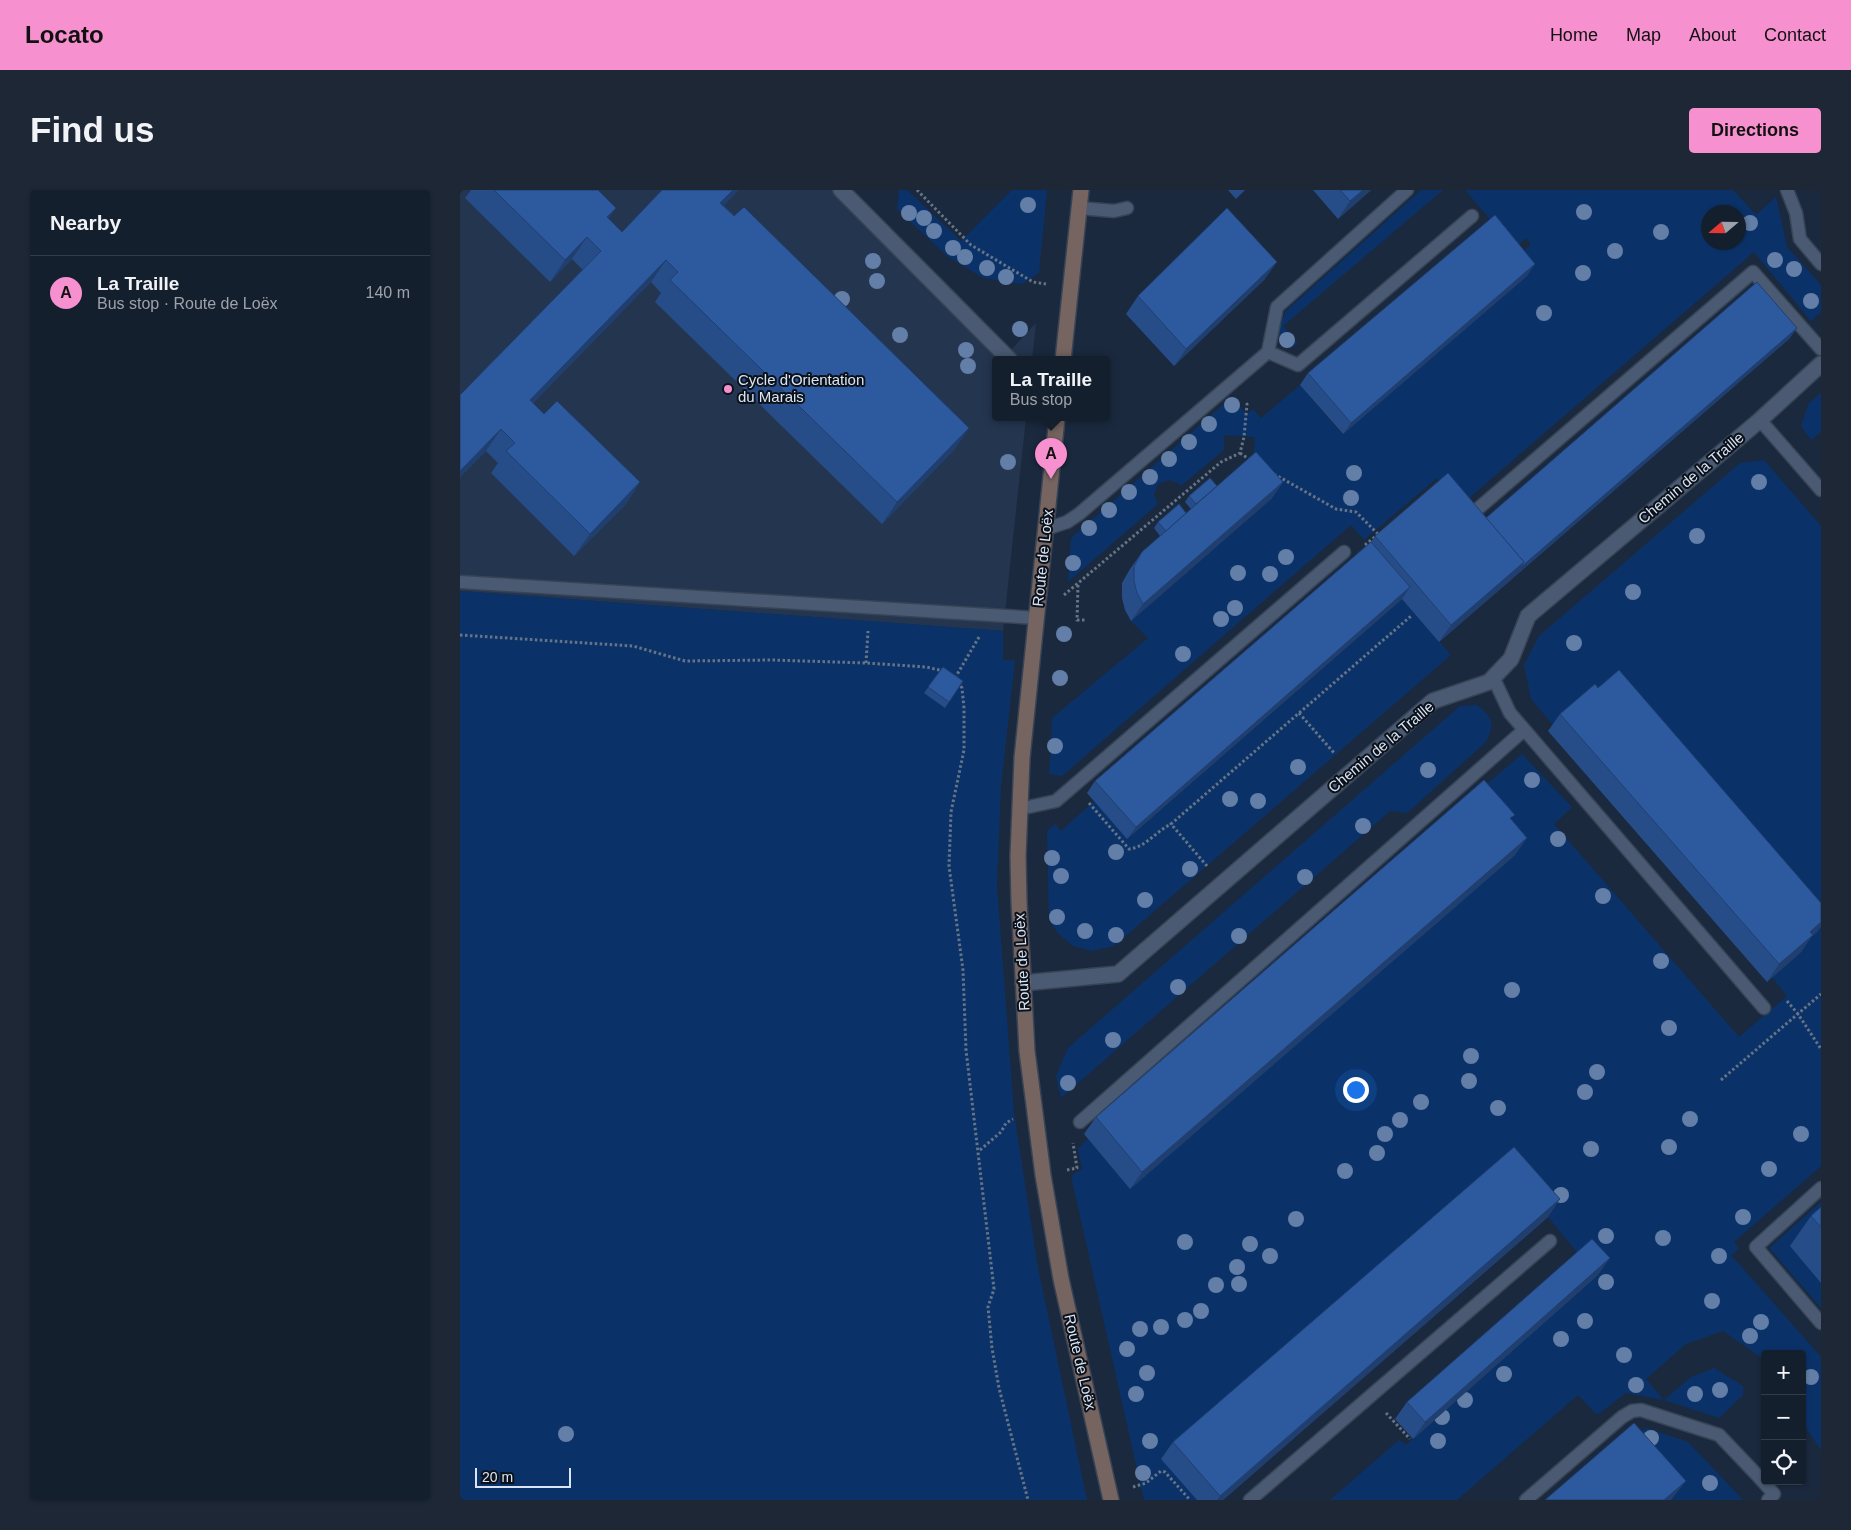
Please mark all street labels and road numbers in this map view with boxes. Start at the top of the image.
street label: Chemin de la Traille [1634,429,1747,527]
street label: Route de Loëx [1029,508,1056,607]
street label: Chemin de la Traille [1324,698,1437,796]
street label: Route de Loëx [1010,912,1033,1011]
street label: Route de Loëx [1061,1312,1100,1412]

